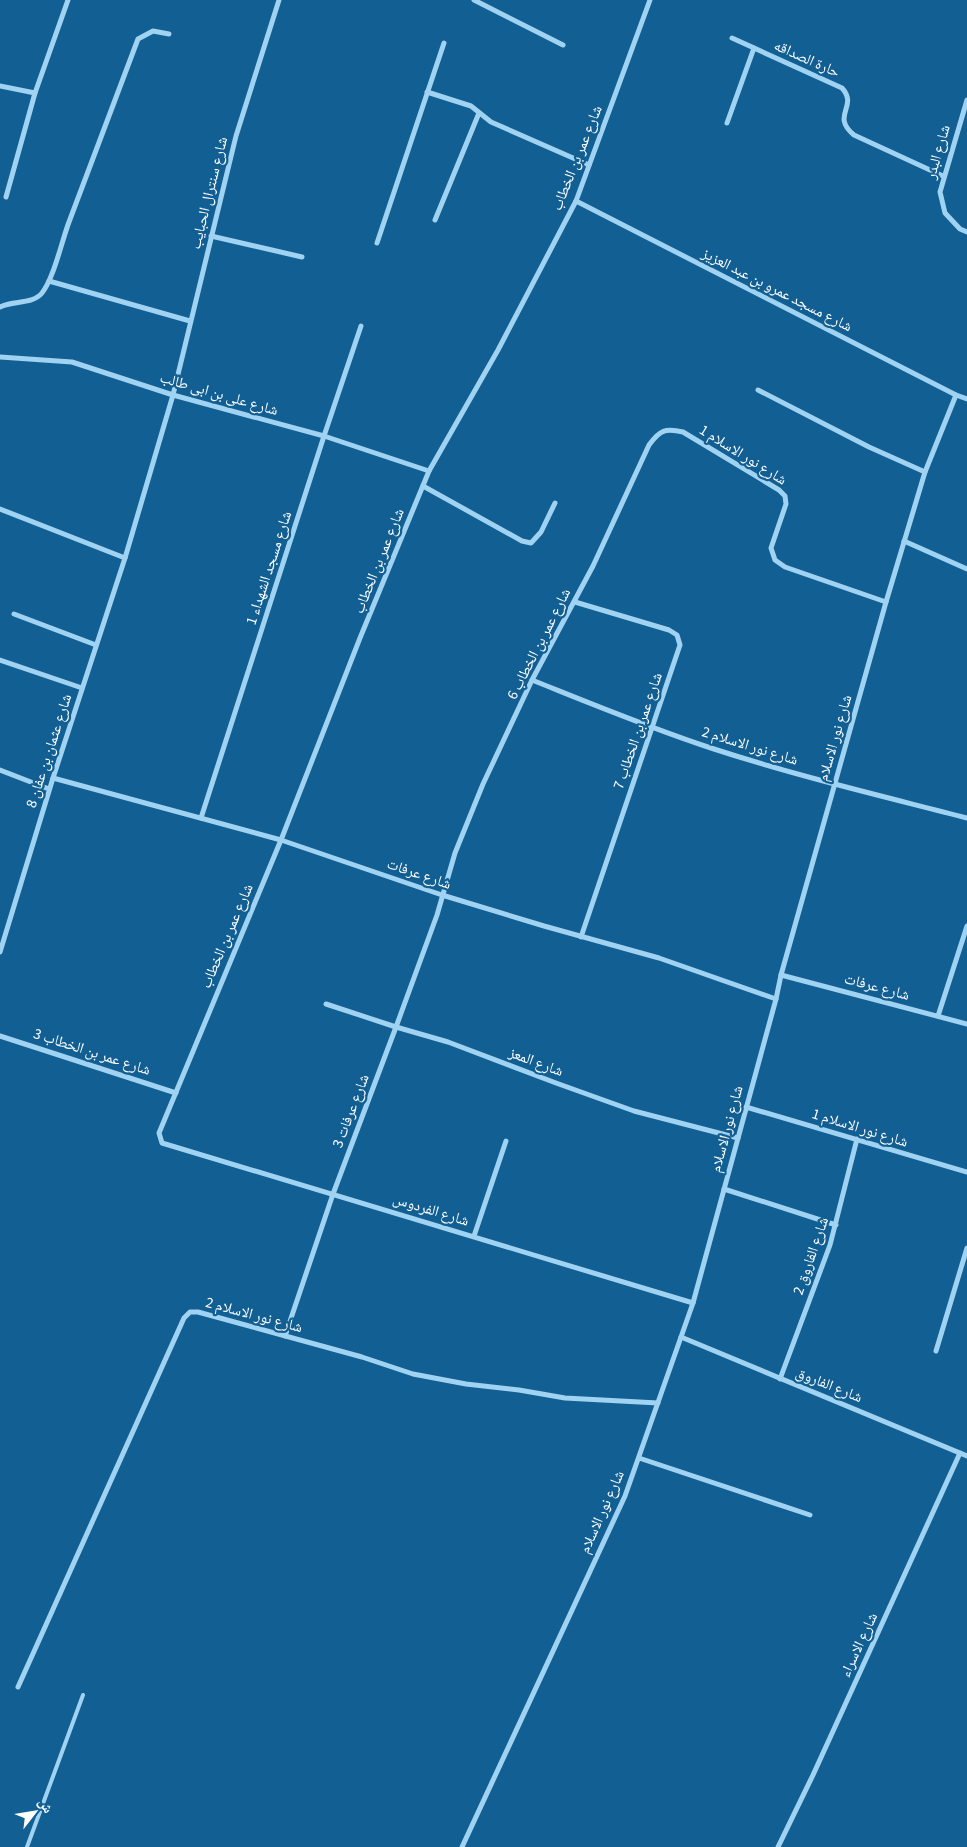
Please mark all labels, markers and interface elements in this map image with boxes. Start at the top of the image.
street label: حارة الصداقه [771,35,844,83]
street label: شارع عمر بن الخطاب [546,102,608,214]
street label: شارع البدر [920,122,956,183]
street label: شارع سنترال الحبايب [185,135,233,251]
street label: شارع مسجد عمرو بن عبد العزيز [697,242,856,337]
street label: شارع على بن ابى طالب [157,367,281,421]
street label: شارع نور الاسلام 1 [695,420,791,490]
street label: شارع عمر بن الخطاب [348,505,410,617]
street label: شارع مسجد الشهداء 1 [241,508,297,628]
street label: شارع عمر بن الخطاب 6 [502,585,576,703]
street label: شارع عمر بن الخطاب 7 [608,670,668,792]
street label: شارع عثمان بن عفان 8 [21,691,77,811]
street label: شارع نور الاسلام [813,692,857,784]
street label: شارع نور الاسلام 2 [699,721,801,771]
street label: شارع عرفات [384,853,454,895]
street label: شارع عمر بن الخطاب [195,880,259,992]
street label: شارع عرفات [842,968,912,1006]
street label: شارع عمر بن الخطاب 3 [31,1023,154,1081]
street label: شارع المعز [505,1042,566,1082]
street label: شارع عرفات 3 [327,1071,375,1151]
street label: شارع نور الاسلام [705,1083,749,1175]
street label: شارع نور الاسلام 1 [809,1103,911,1153]
street label: شارع الفردوس [390,1188,472,1232]
street label: شارع الفاروق 2 [788,1214,834,1298]
street label: شارع نور الاسلام 2 [203,1292,305,1338]
street label: شارع الفاروق [792,1362,866,1408]
street label: شارع نور الاسلام [574,1467,630,1557]
street label: شارع الاسراء [835,1609,883,1681]
north arrow [10,1787,60,1837]
text: ش [33,1794,58,1817]

